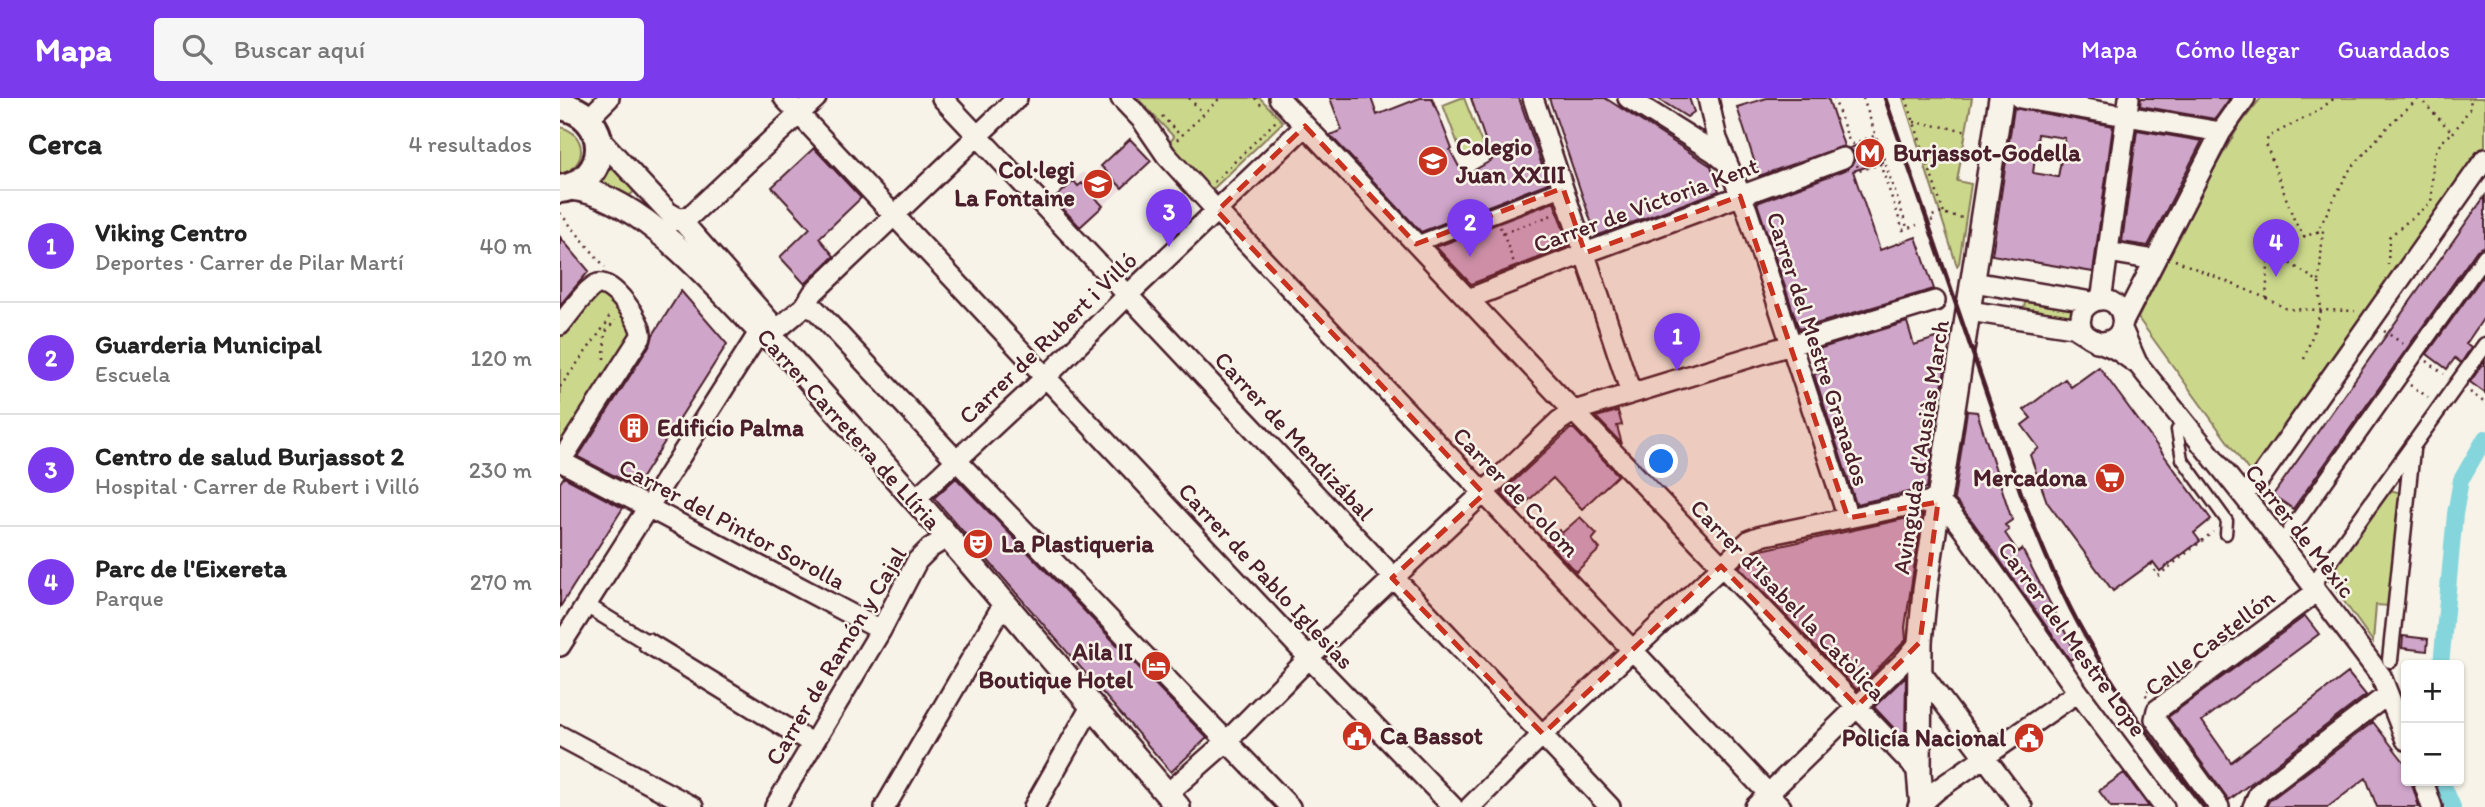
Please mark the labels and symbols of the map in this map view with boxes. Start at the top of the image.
place label: Colegio Juan XXIII [1455,132,1566,189]
metro station icon: Burjassot-Godella [1853,136,1887,170]
place label: Burjassot-Godella [1893,138,2081,168]
school or university icon: Colegio Juan XXIII [1416,144,1450,178]
street label: Carrer de Victoria Kent [1529,150,1762,259]
place label: Col·legi La Fontaine [954,155,1075,212]
school or university icon: Col·legi La Fontaine [1081,167,1115,201]
pin: 3 [1146,189,1192,247]
pin: 2 [1447,199,1493,257]
street label: Carrer del Mestre Granados [1760,208,1876,489]
pin: 4 [2253,219,2299,277]
street label: Carrer de Rubert i Villó [953,245,1143,430]
pin: 1 [1654,313,1700,371]
street label: Avinguda d'Ausiàs March [1886,317,1955,576]
street label: Carrer Carretera de Llíria [751,322,948,536]
street label: Carrer de Mendizábal [1208,345,1380,526]
building icon: Edificio Palma [617,411,651,445]
place label: Edificio Palma [657,413,804,442]
street label: Carrer de Colom [1447,420,1586,563]
your location [1644,444,1678,478]
street label: Carrer del Pintor Sorolla [614,452,850,596]
street label: Carrer de Mèxic [2239,458,2362,603]
supermarket icon: Mercadona [2093,461,2127,495]
place label: Mercadona [1973,463,2087,492]
street label: Carrer de Pablo Iglesias [1172,476,1360,675]
street label: Carrer d'Isabel la Catòlica [1684,493,1893,707]
theatre icon: La Plastiqueria [961,527,995,561]
place label: La Plastiqueria [1001,529,1154,559]
street label: Carrer del Mestre Lope [1992,535,2153,742]
street label: Carrer de Ramón y Cajal [759,541,912,770]
street label: Calle Castellón [2139,583,2281,702]
place label: Aila II Boutique Hotel [979,637,1133,695]
hotel icon: Aila II Boutique Hotel [1139,649,1173,683]
public building icon: Ca Bassot [1340,719,1374,753]
place label: Ca Bassot [1380,721,1483,750]
public building icon: Policía Nacional [2012,721,2046,755]
place label: Policía Nacional [1842,723,2006,752]

